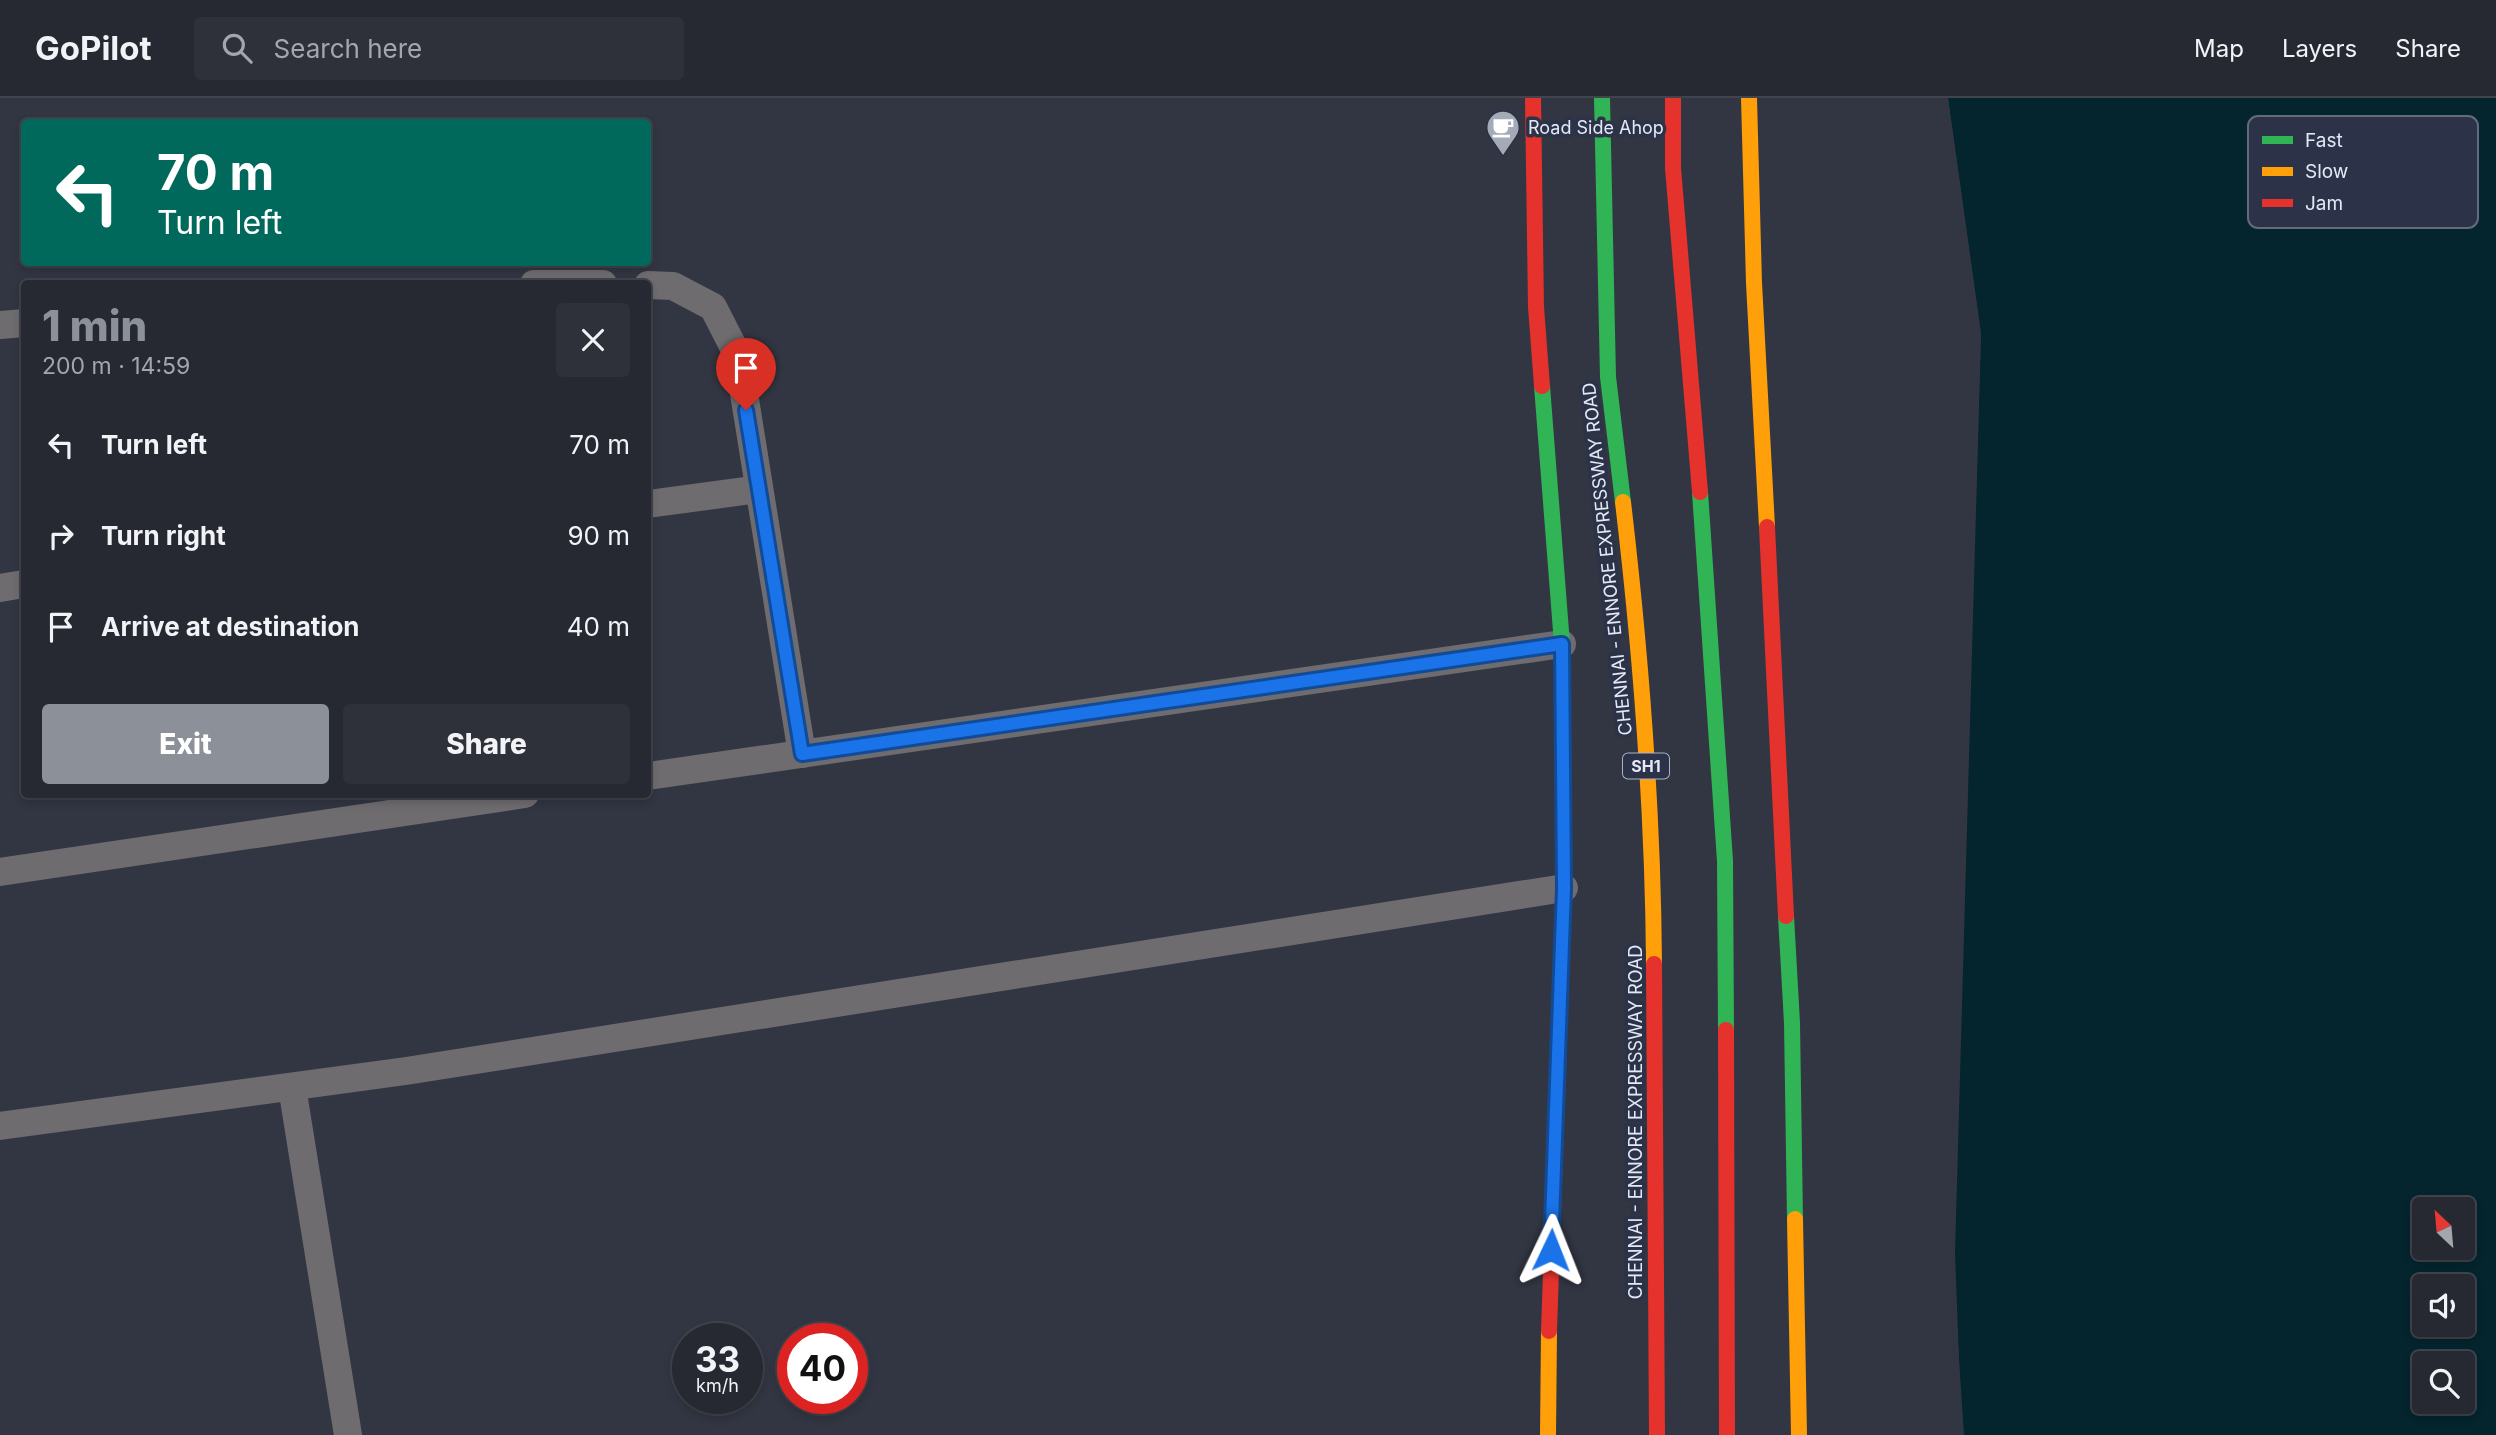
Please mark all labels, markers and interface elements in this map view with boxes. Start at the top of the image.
search box [194,17,684,80]
text: GoPilot [35,28,152,68]
icon: search [218,29,256,67]
text: Search here [274,33,422,64]
text: Map [2194,34,2244,63]
text: Layers [2282,34,2357,63]
text: Share [2395,34,2461,63]
cafe icon: Road Side Ahop [1484,108,1522,157]
legend [2248,116,2478,228]
place label: Road Side Ahop [1528,117,1664,138]
text: Fast [2305,129,2343,152]
text: 70 m [157,143,274,202]
icon: left [42,147,133,238]
text: Slow [2305,160,2348,183]
text: Jam [2305,192,2343,215]
text: Turn left [157,203,282,242]
text: 1 min [42,300,147,351]
button: close [556,303,630,377]
pin [716,338,776,410]
icon: arrive [727,349,765,387]
text: 200 m · 14:59 [42,352,190,380]
street label: CHENNAI - ENNORE EXPRESSWAY ROAD [1578,382,1636,736]
icon: left [42,426,80,464]
text: Turn left [101,429,207,460]
text: 70 m [569,429,630,460]
icon: right [42,517,80,555]
text: Turn right [101,520,226,551]
text: 90 m [567,520,630,551]
icon: arrive [42,608,80,646]
text: Arrive at destination [101,611,360,642]
text: 40 m [567,611,630,642]
button: Exit [42,704,329,784]
button: Share [343,704,630,784]
road number: SH1 [1623,754,1669,778]
street label: CHENNAI - ENNORE EXPRESSWAY ROAD [1625,945,1646,1299]
north arrow [2412,1197,2474,1260]
map controls [2412,1197,2475,1414]
position arrow [1514,1213,1588,1287]
button: sound [2412,1274,2475,1337]
speed limit sign: 40 [777,1323,868,1414]
text: 33 [695,1338,740,1380]
button: search [2412,1351,2475,1414]
text: km/h [696,1375,739,1396]

